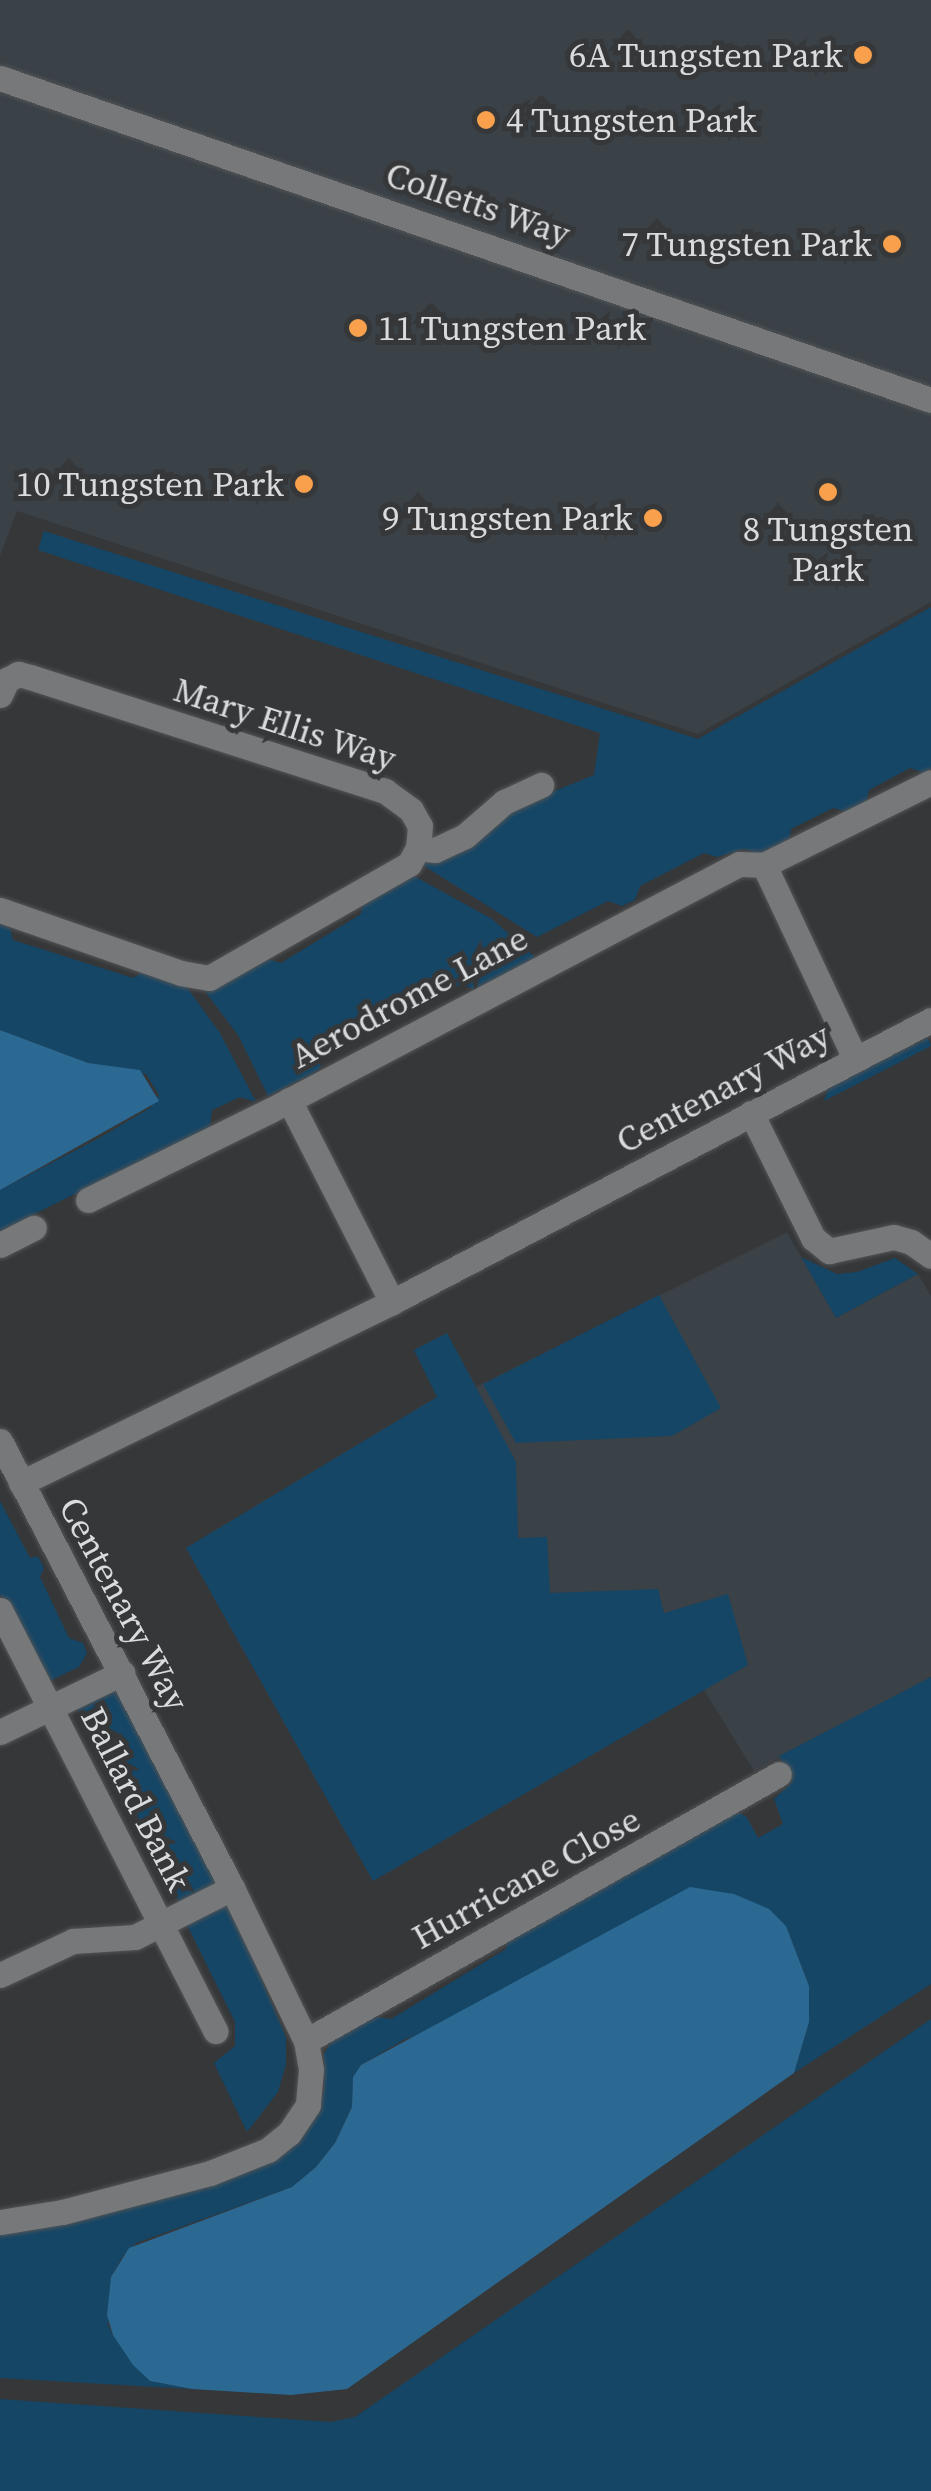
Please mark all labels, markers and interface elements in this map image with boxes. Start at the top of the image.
place label: 6A Tungsten Park [568,34,843,76]
marker: 6A Tungsten Park [852,44,874,66]
place label: 4 Tungsten Park [506,99,757,141]
marker: 4 Tungsten Park [475,109,497,131]
street label: Colletts Way [380,153,576,255]
place label: 7 Tungsten Park [621,223,872,265]
marker: 7 Tungsten Park [881,233,903,255]
place label: 11 Tungsten Park [378,307,647,349]
marker: 11 Tungsten Park [347,317,369,339]
place label: 10 Tungsten Park [15,463,284,505]
marker: 10 Tungsten Park [293,473,315,495]
marker: 8 Tungsten Park [817,481,839,503]
place label: 9 Tungsten Park [382,497,633,539]
marker: 9 Tungsten Park [642,507,664,529]
place label: 8 Tungsten Park [742,508,914,590]
street label: Mary Ellis Way [168,668,402,780]
street label: Aerodrome Lane [283,917,535,1077]
street label: Centenary Way [609,1014,837,1162]
street label: Centenary Way [50,1490,198,1718]
street label: Ballard Bank [72,1700,200,1898]
street label: Hurricane Close [405,1798,647,1958]

